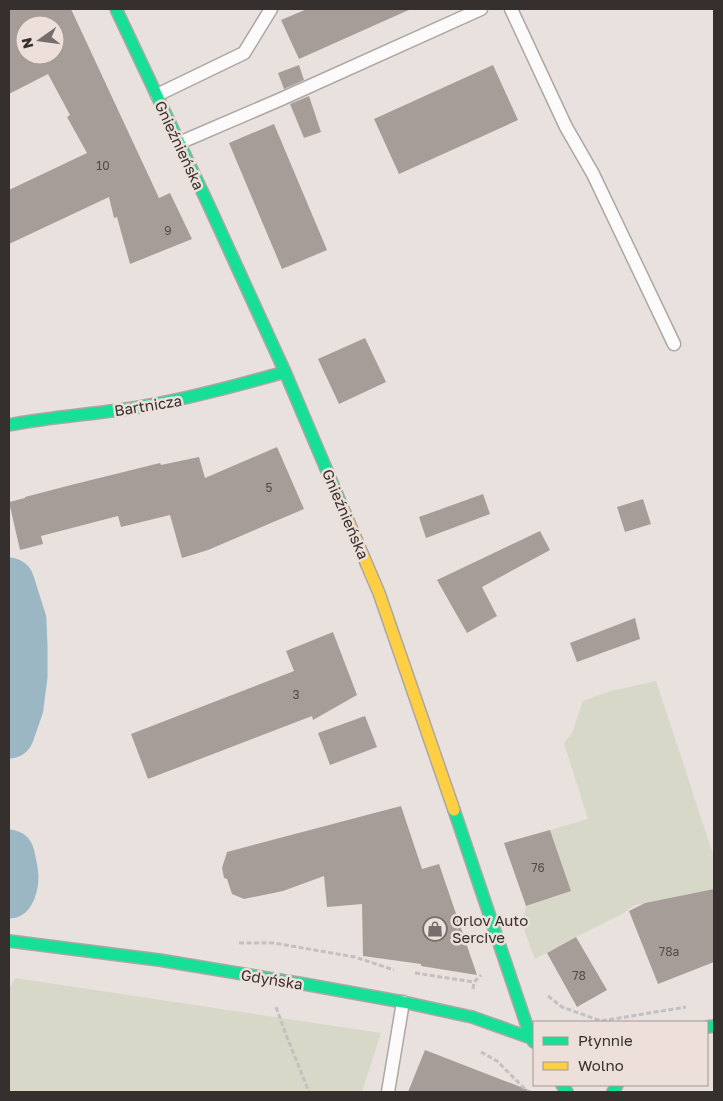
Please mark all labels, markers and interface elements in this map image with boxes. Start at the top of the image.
north arrow [15,15,65,65]
text: N [17,36,36,50]
street label: Gnieźnieńska [152,98,208,192]
house number: 10 [96,158,110,173]
house number: 9 [164,223,172,238]
street label: Bartnicza [113,391,183,419]
street label: Gnieźnieńska [319,466,373,562]
house number: 5 [266,480,273,495]
house number: 3 [292,687,300,702]
house number: 76 [531,860,545,875]
place label: Orlov Auto Sercive [452,911,528,946]
shop icon: Orlov Auto Sercive [422,916,448,942]
house number: 78a [659,944,679,959]
street label: Gdyńska [240,965,304,993]
house number: 78 [572,968,586,983]
legend [533,1021,708,1086]
text: Płynnie [578,1031,633,1049]
text: Wolno [578,1056,624,1074]

